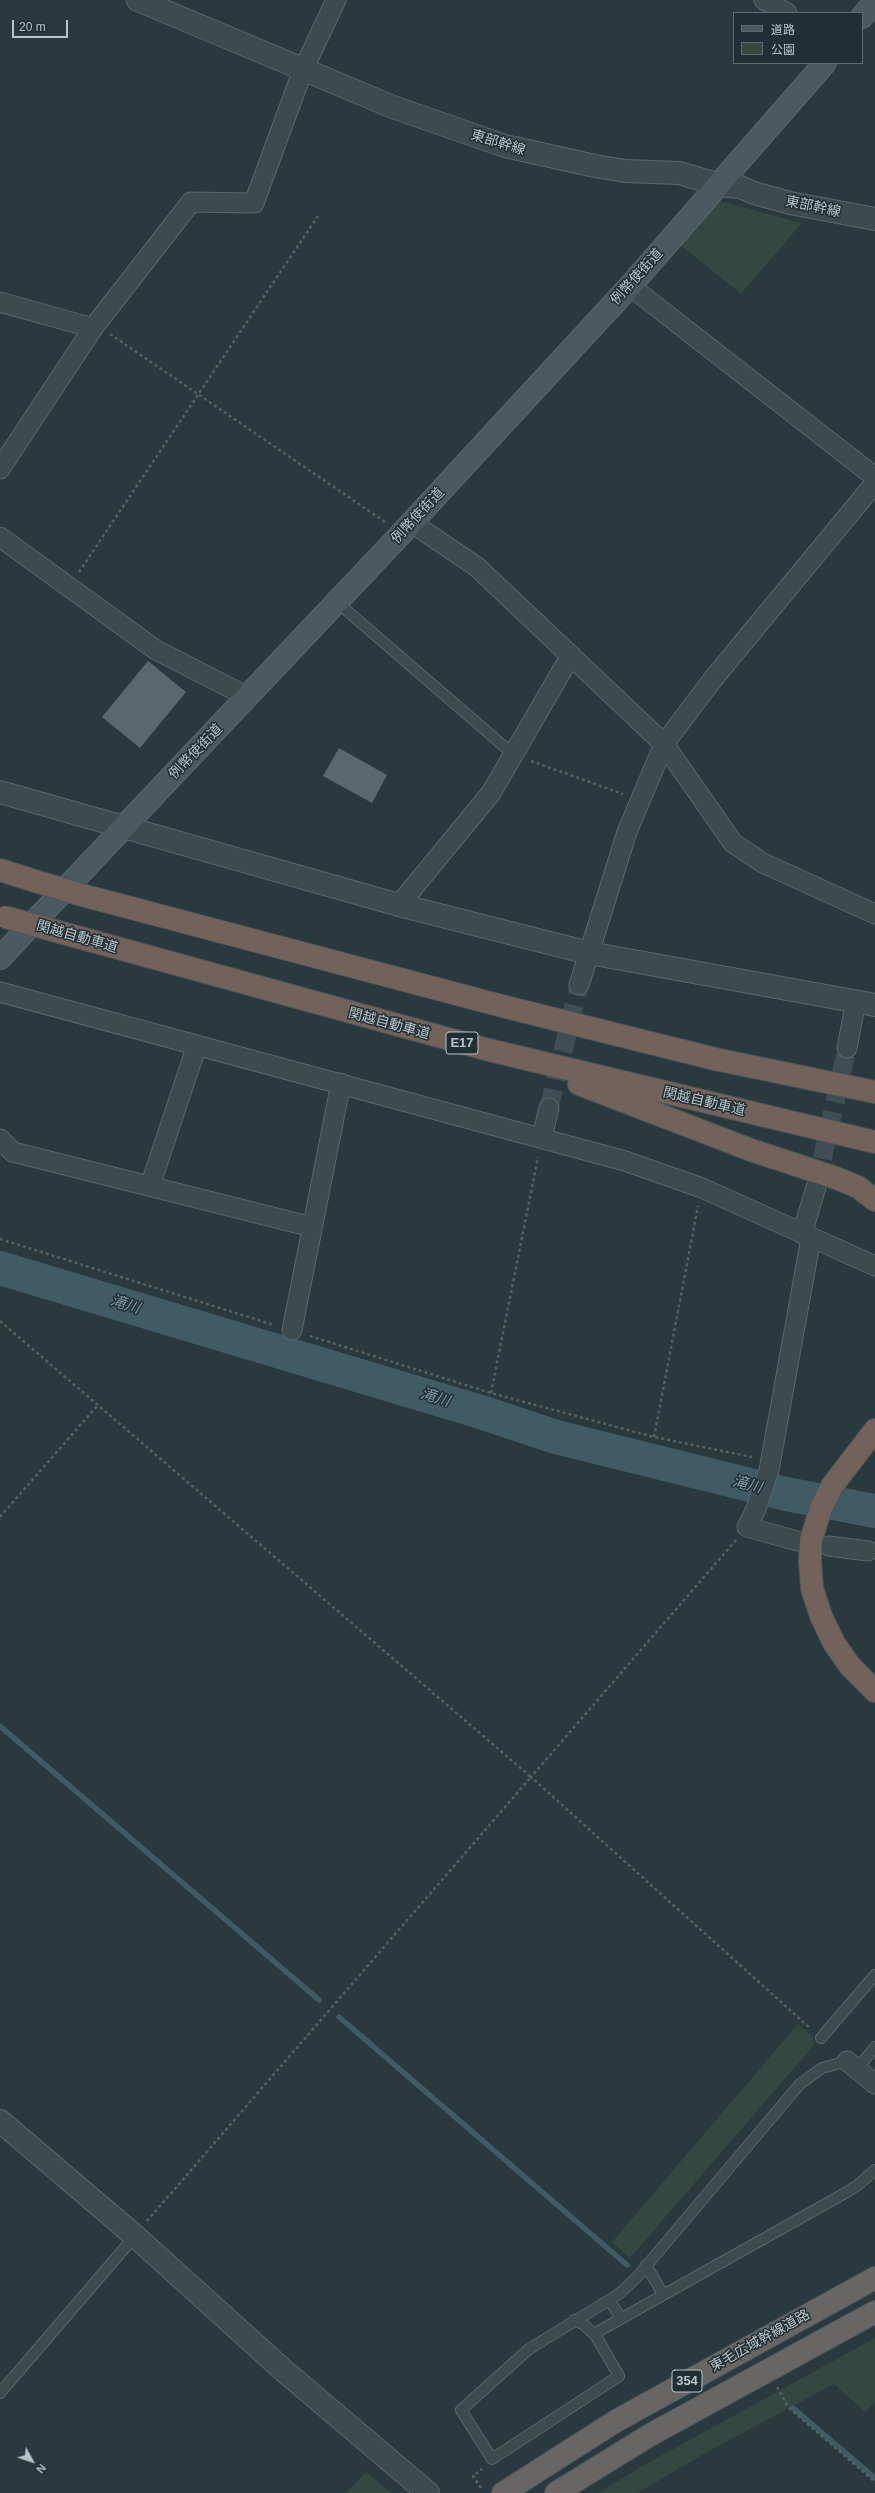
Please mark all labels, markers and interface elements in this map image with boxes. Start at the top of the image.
scale bar [14,12,70,38]
legend [733,12,863,64]
text: 20 m [19,20,46,34]
text: 道路 [771,23,795,37]
text: 公園 [771,43,795,57]
street label: 東部幹線 [469,127,527,159]
street label: 東部幹線 [784,193,842,221]
street label: 例幣使街道 [607,245,667,309]
street label: 例幣使街道 [388,485,448,547]
street label: 例幣使街道 [166,721,226,783]
street label: 関越自動車道 [34,917,120,957]
street label: 関越自動車道 [346,1005,432,1043]
road number: E17 [446,1032,478,1054]
street label: 関越自動車道 [661,1084,747,1120]
water label: 滝川 [108,1292,142,1318]
water label: 滝川 [418,1385,452,1411]
water label: 滝川 [730,1473,764,1497]
street label: 東毛広域幹線道路 [707,2307,813,2375]
road number: 354 [672,2370,702,2392]
north arrow [12,2441,52,2481]
text: N [34,2462,48,2476]

